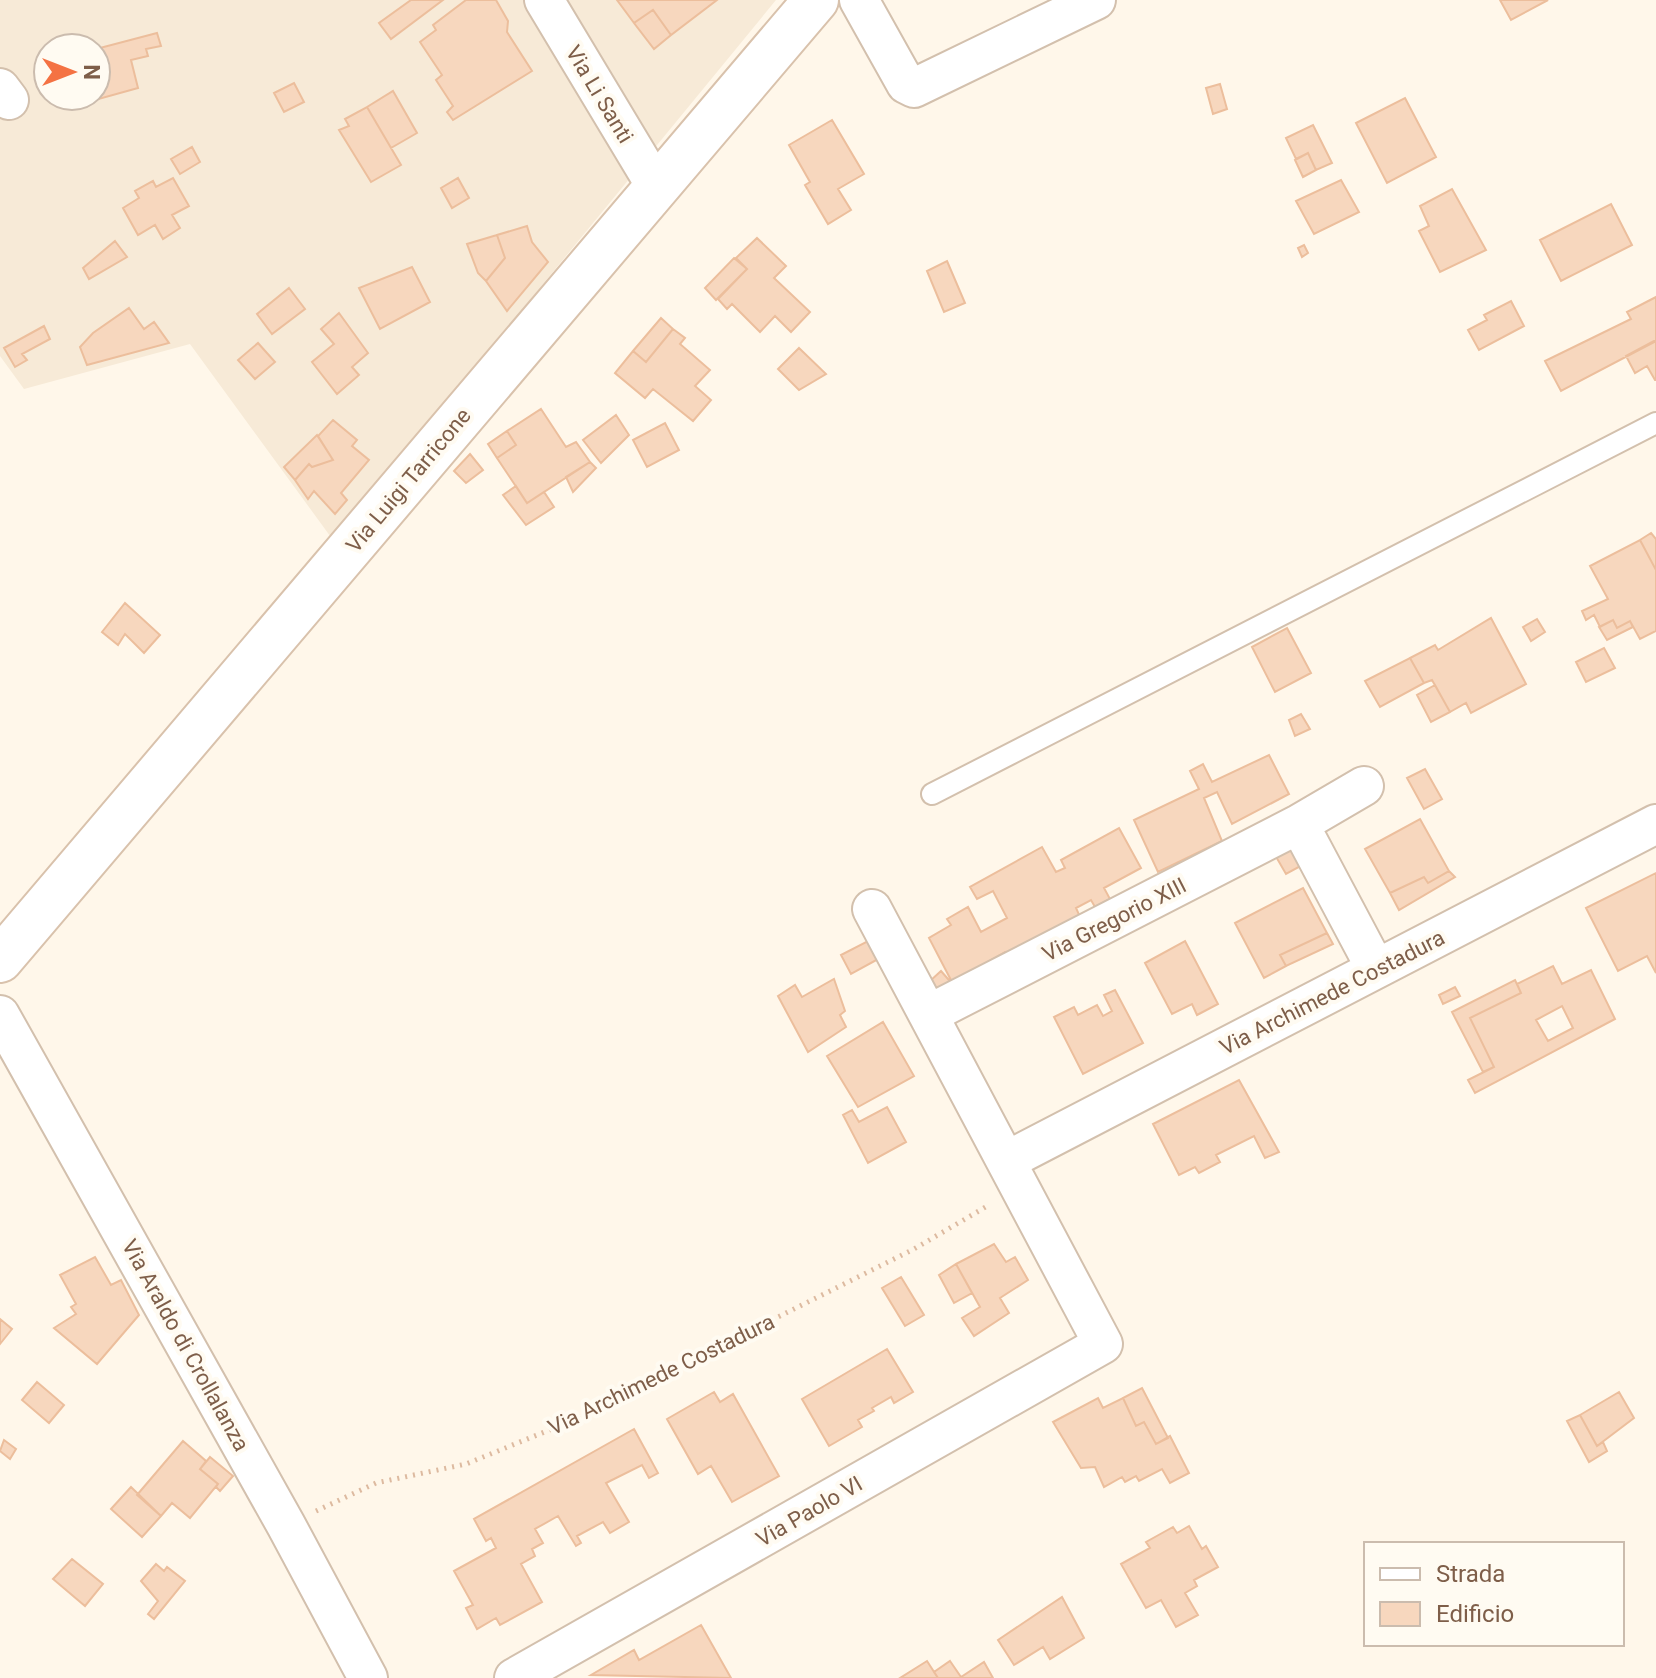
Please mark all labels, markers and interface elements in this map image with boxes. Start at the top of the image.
north arrow [32,32,112,112]
street label: Via Li Santi [561,41,638,147]
text: N [79,64,104,80]
street label: Via Luigi Tarricone [341,403,476,557]
street label: Via Gregorio XIII [1038,872,1190,966]
street label: Via Archimede Costadura [1216,925,1449,1060]
street label: Via Araldo di Crollalanza [117,1235,254,1455]
street label: Via Archimede Costadura [544,1309,779,1440]
street label: Via Paolo VI [752,1471,867,1552]
legend [1364,1542,1624,1646]
text: Strada [1436,1560,1505,1588]
text: Edificio [1436,1600,1514,1628]

